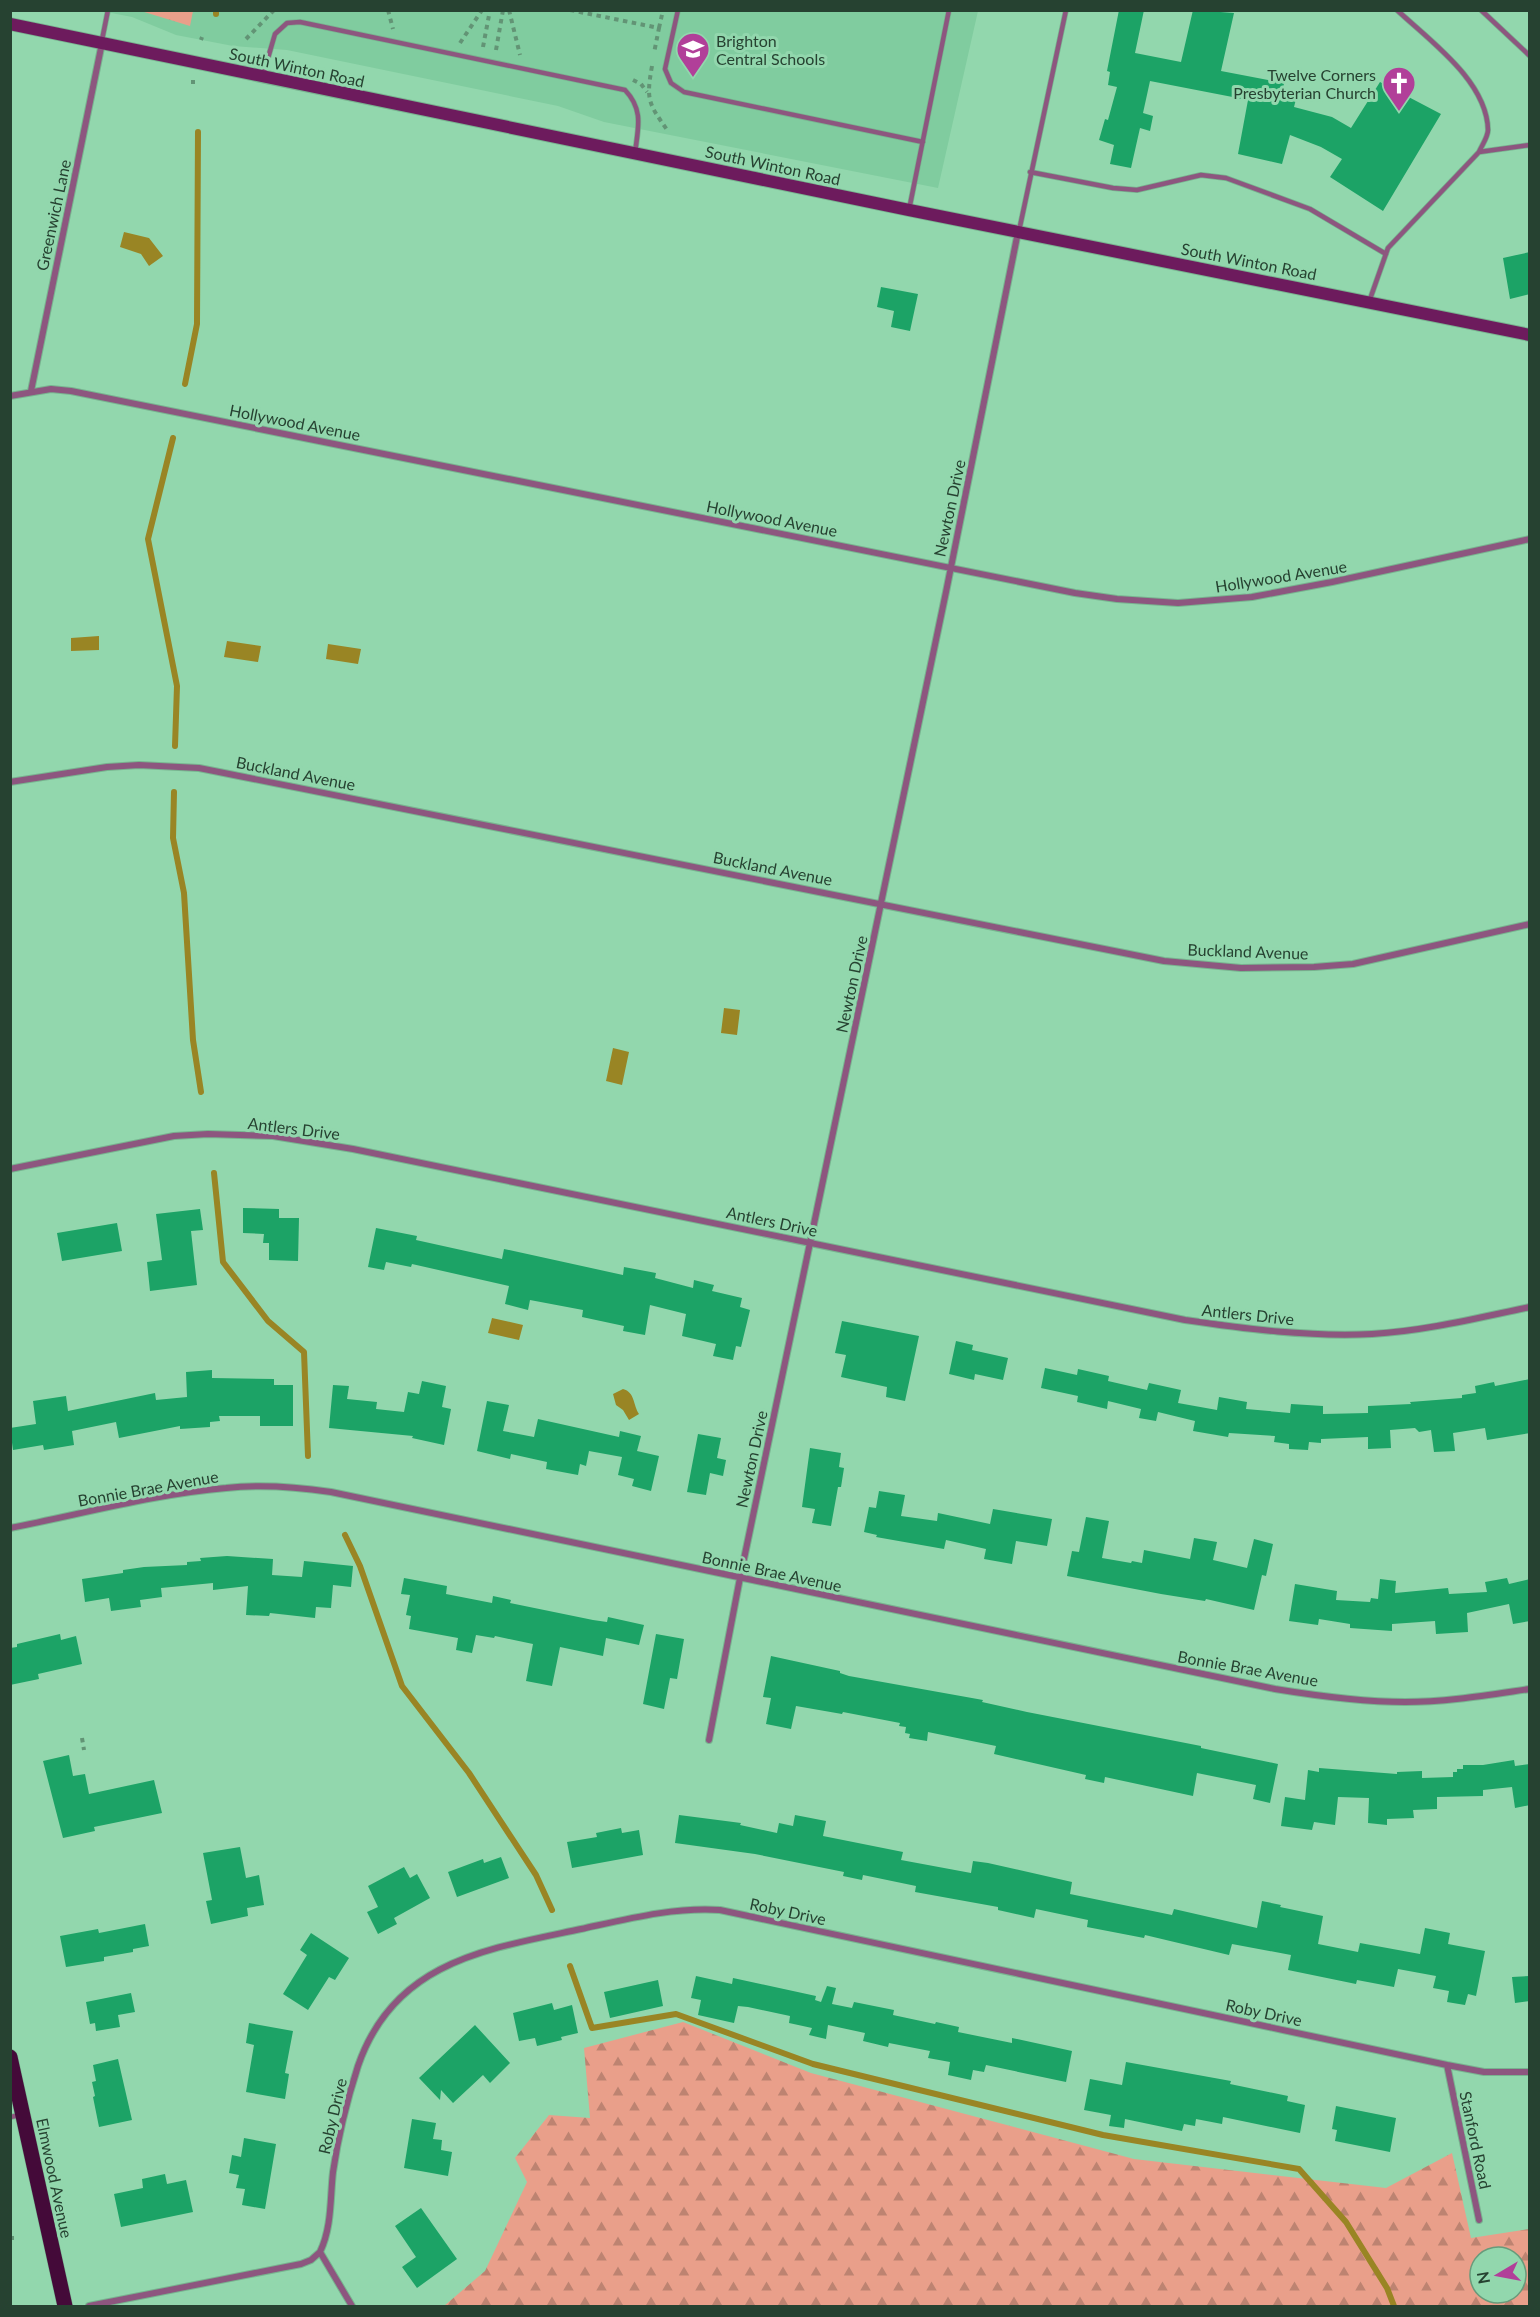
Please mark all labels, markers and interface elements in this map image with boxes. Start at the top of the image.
school or university icon: Brighton Central Schools [675,31,711,78]
place label: Brighton Central Schools [716,31,825,68]
street label: South Winton Road [228,43,366,91]
place label: Twelve Corners Presbyterian Church [1233,65,1376,102]
church icon: Twelve Corners Presbyterian Church [1381,65,1417,112]
street label: South Winton Road [704,141,842,189]
street label: Greenwich Lane [32,158,74,272]
street label: South Winton Road [1180,239,1318,283]
street label: Hollywood Avenue [228,400,362,444]
street label: Newton Drive [929,458,969,558]
street label: Hollywood Avenue [705,496,839,540]
street label: Hollywood Avenue [1214,556,1348,596]
street label: Buckland Avenue [235,752,357,794]
street label: Buckland Avenue [712,847,834,889]
street label: Newton Drive [831,934,871,1034]
street label: Buckland Avenue [1187,939,1309,963]
street label: Antlers Drive [247,1113,341,1143]
street label: Antlers Drive [725,1202,819,1240]
street label: Antlers Drive [1201,1300,1295,1328]
street label: Newton Drive [731,1409,771,1509]
street label: Bonnie Brae Avenue [76,1466,220,1510]
street label: Bonnie Brae Avenue [700,1547,844,1595]
street label: Bonnie Brae Avenue [1176,1646,1320,1690]
street label: Roby Drive [748,1894,828,1928]
street label: Roby Drive [1224,1995,1304,2029]
street label: Roby Drive [314,2076,350,2156]
street label: Stanford Road [1456,2089,1496,2191]
street label: Elmwood Avenue [33,2116,77,2240]
north arrow [1468,2245,1528,2305]
text: N [1472,2270,1493,2285]

